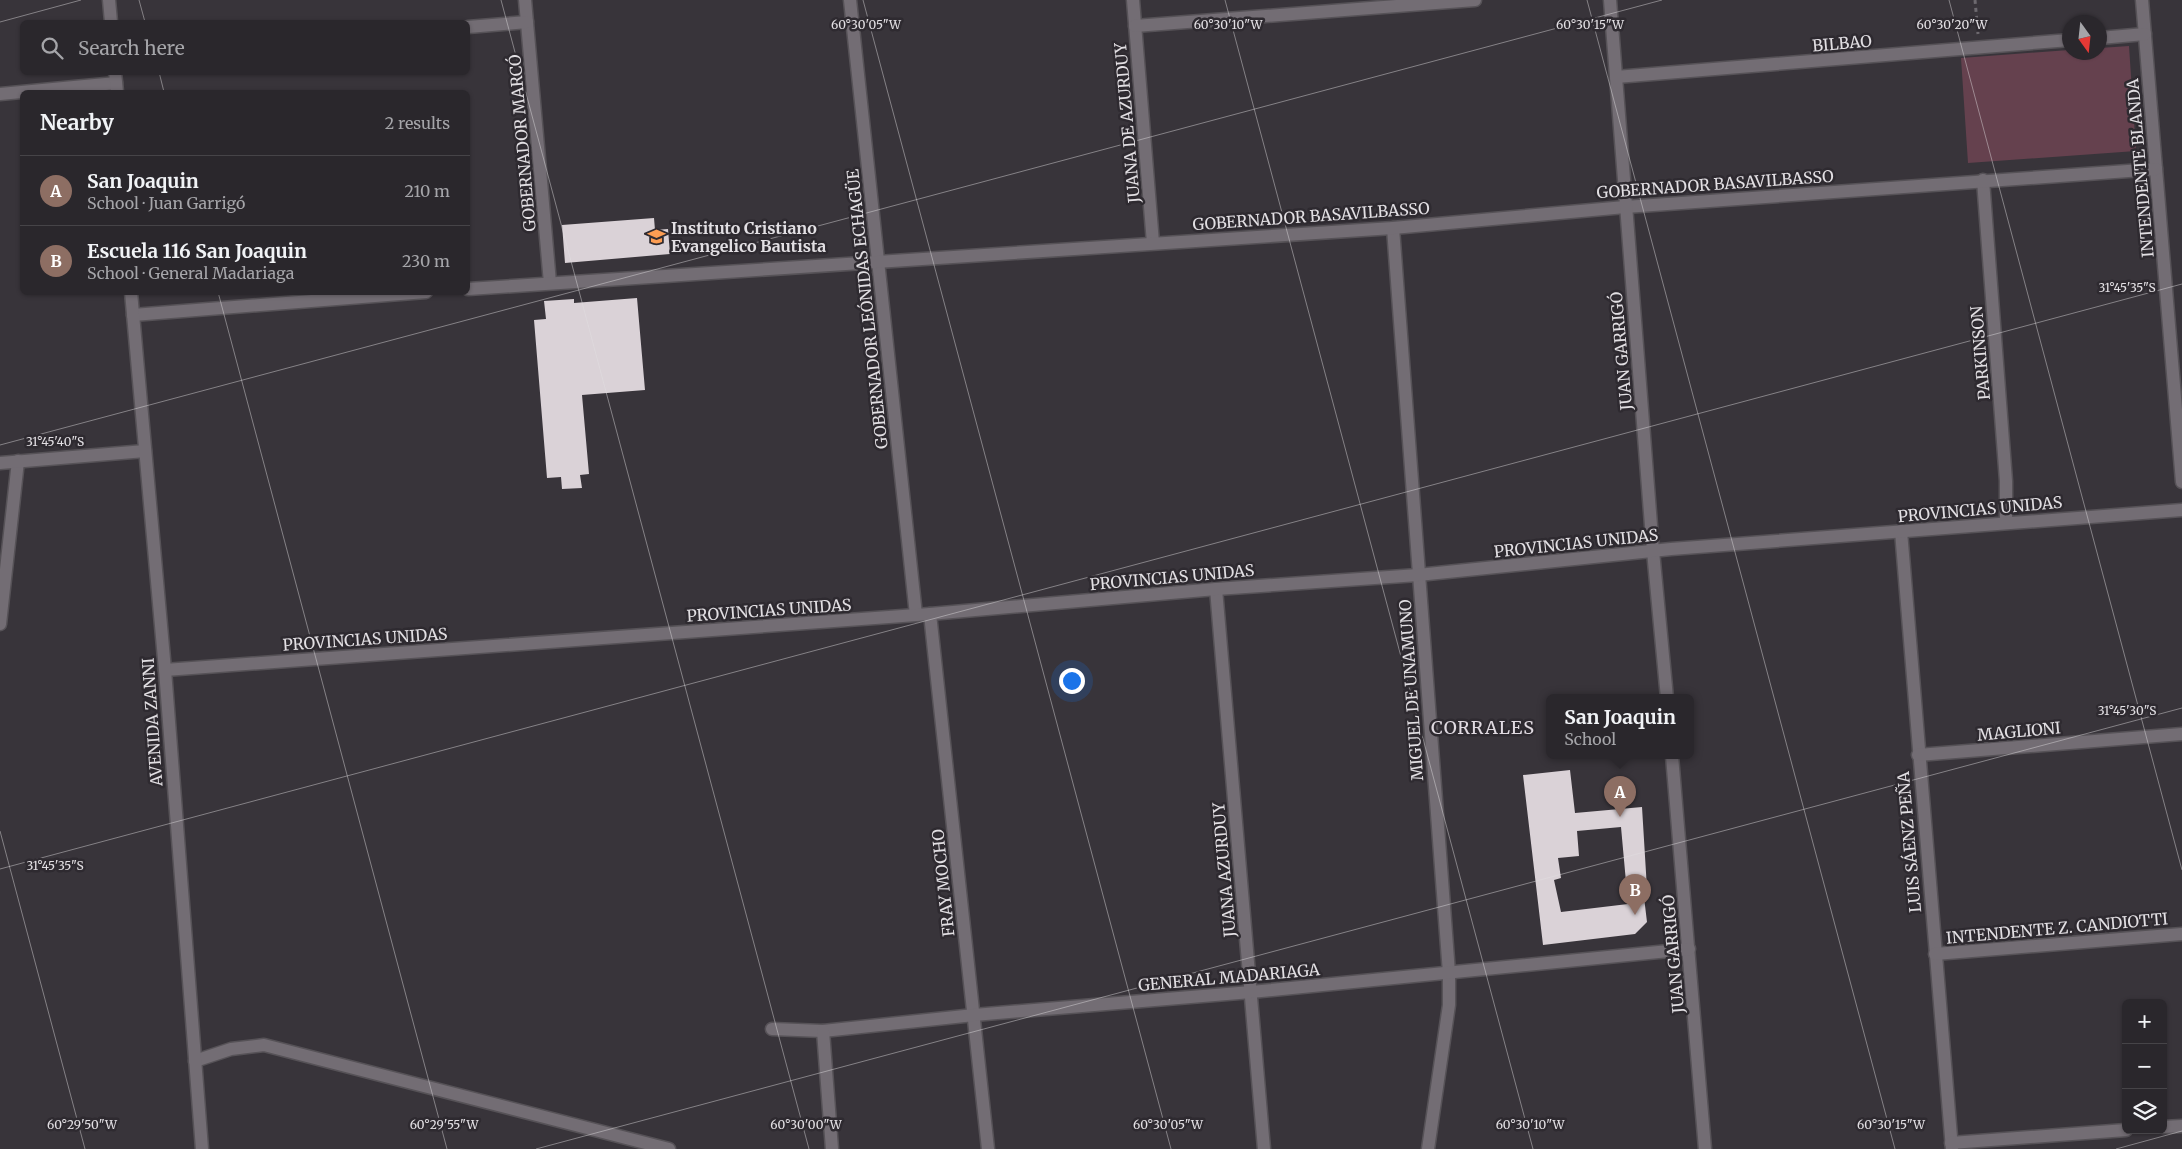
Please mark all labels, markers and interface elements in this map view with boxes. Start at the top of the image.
north arrow [2062,15,2107,60]
text: 60°30'05"W [831,17,902,32]
text: 60°30'10"W [1194,17,1263,32]
text: 60°30'15"W [1556,17,1625,32]
text: 60°30'20"W [1917,17,1988,32]
search box [20,20,470,75]
street label: BILBAO [1811,30,1873,56]
icon: search [38,34,66,62]
text: Search here [78,36,185,60]
street label: JUANA DE AZURDUY [1110,41,1144,205]
street label: GOBERNADOR MARCÓ [504,53,540,232]
street label: INTENDENTE BLANDA [2122,77,2158,258]
text: Nearby [40,109,114,136]
text: 2 results [385,113,450,133]
street label: GOBERNADOR BASAVILBASSO [1596,166,1835,202]
street label: GOBERNADOR LEÓNIDAS ECHAGÜE [842,167,892,450]
text: San Joaquin [87,169,199,193]
text: A [50,181,62,201]
text: 210 m [405,181,450,201]
text: School · Juan Garrigó [87,193,245,213]
street label: GOBERNADOR BASAVILBASSO [1192,198,1431,234]
place label: Instituto Cristiano Evangelico Bautista [671,218,826,256]
school or university icon: Instituto Cristiano Evangelico Bautista [647,227,667,247]
text: Escuela 116 San Joaquin [87,239,307,263]
text: B [50,251,62,271]
text: 230 m [402,251,450,271]
text: School · General Madariaga [87,263,294,283]
text: 31°45'35"S [2098,280,2156,295]
street label: JUAN GARRIGÓ [1606,290,1636,412]
street label: PARKINSON [1966,304,1994,401]
text: 31°45'40"S [26,434,84,449]
street label: PROVINCIAS UNIDAS [1897,492,2063,526]
street label: PROVINCIAS UNIDAS [1493,524,1659,562]
street label: PROVINCIAS UNIDAS [1089,560,1255,594]
street label: PROVINCIAS UNIDAS [686,594,852,626]
street label: MIGUEL DE UNAMUNO [1395,598,1427,781]
street label: PROVINCIAS UNIDAS [282,623,448,655]
street label: AVENIDA ZANNI [138,657,167,788]
your location [1059,668,1085,694]
popup [1546,694,1694,759]
text: 31°45'30"S [2098,703,2156,718]
text: San Joaquin [1564,705,1676,729]
district label: CORRALES [1431,716,1535,739]
street label: MAGLIONI [1976,717,2062,745]
text: School [1564,729,1616,749]
street label: LUIS SÁENZ PEÑA [1893,770,1925,913]
pin: A [1604,776,1636,817]
street label: JUANA AZURDUY [1208,801,1240,939]
street label: FRAY MOCHO [927,828,959,938]
text: 31°45'35"S [26,858,84,873]
pin: B [1619,874,1651,915]
street label: JUAN GARRIGÓ [1658,893,1688,1015]
street label: INTENDENTE Z. CANDIOTTI [1945,908,2169,948]
street label: GENERAL MADARIAGA [1137,959,1321,995]
map controls [2122,999,2167,1134]
button: + [2122,999,2167,1044]
button: − [2122,1044,2167,1089]
button: layers [2122,1089,2167,1134]
text: 60°29'50"W [47,1117,118,1132]
text: 60°29'55"W [410,1117,479,1132]
text: 60°30'00"W [770,1117,843,1132]
text: 60°30'05"W [1133,1117,1204,1132]
text: 60°30'10"W [1496,1117,1565,1132]
text: 60°30'15"W [1857,1117,1926,1132]

